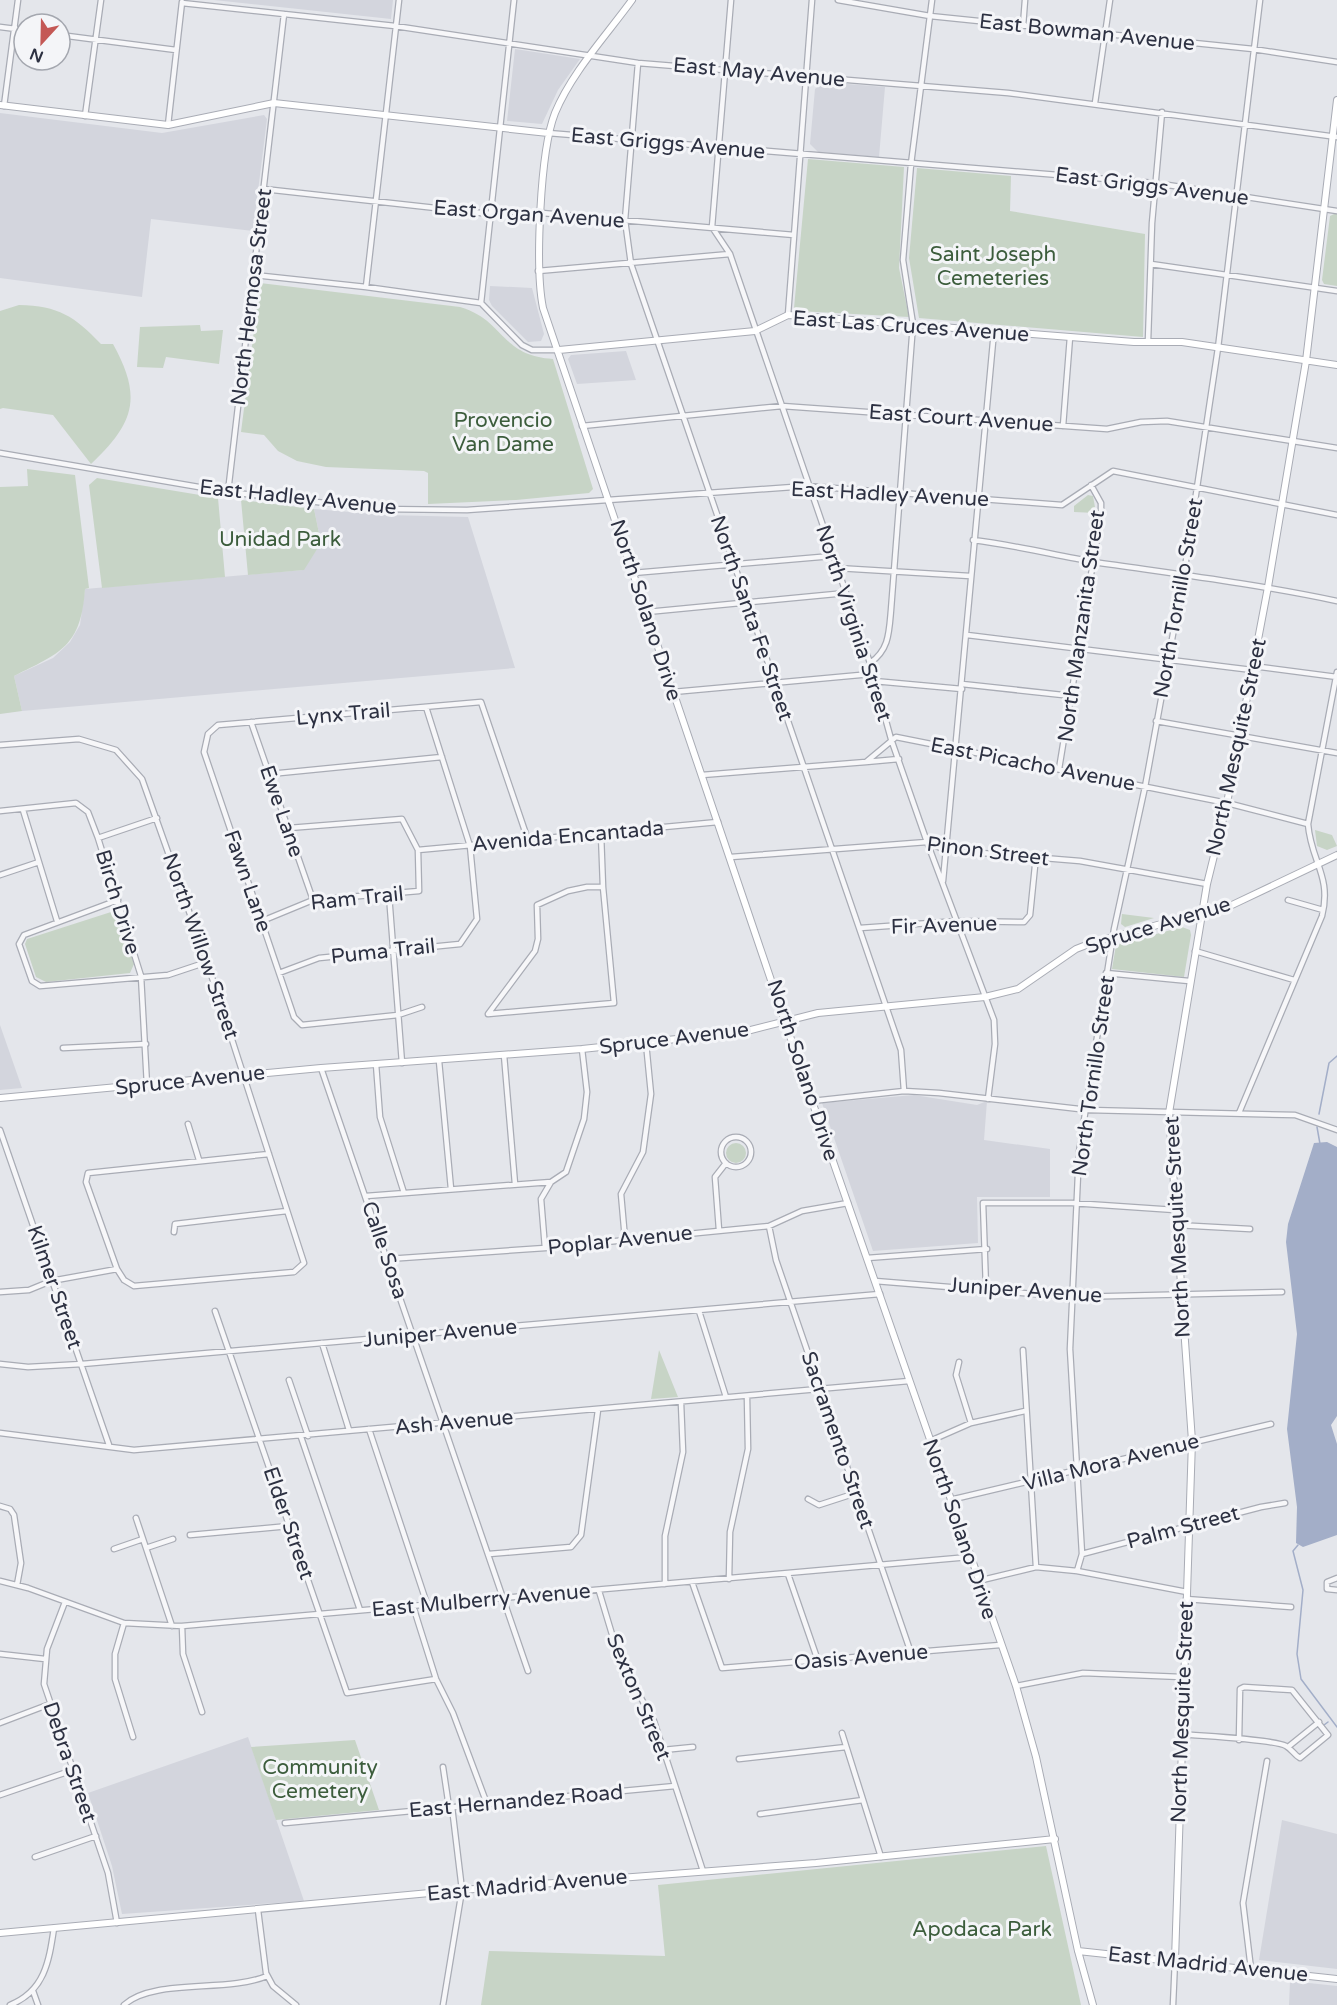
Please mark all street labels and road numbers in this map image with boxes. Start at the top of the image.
street label: East Bowman Avenue [978,9,1196,56]
street label: East May Avenue [672,53,846,92]
street label: East Griggs Avenue [570,123,766,164]
street label: East Griggs Avenue [1054,162,1250,211]
street label: North Hermosa Street [226,187,277,407]
street label: East Organ Avenue [433,195,626,234]
street label: East Las Cruces Avenue [792,306,1030,347]
street label: East Court Avenue [868,400,1054,437]
street label: East Hadley Avenue [198,475,398,520]
street label: East Hadley Avenue [790,477,990,512]
street label: North Tornillo Street [1149,496,1208,700]
street label: North Manzanita Street [1053,508,1110,744]
street label: North Santa Fe Street [705,512,798,724]
street label: North Solano Drive [604,516,687,704]
street label: North Virginia Street [810,522,897,724]
street label: North Mesquite Street [1201,636,1272,858]
street label: Lynx Trail [295,698,391,731]
street label: East Picacho Avenue [928,732,1138,797]
street label: Ewe Lane [254,762,309,860]
street label: Avenida Encantada [471,816,665,857]
street label: Fawn Lane [218,827,277,936]
street label: Pinon Street [925,832,1051,871]
street label: Birch Drive [90,847,145,958]
street label: North Willow Street [157,850,244,1042]
street label: Ram Trail [309,881,405,916]
street label: Spruce Avenue [1083,891,1234,959]
street label: Fir Avenue [890,911,998,940]
street label: Puma Trail [329,934,437,969]
street label: North Tornillo Street [1067,974,1120,1178]
street label: North Solano Drive [761,976,844,1164]
street label: Spruce Avenue [598,1017,750,1060]
street label: Spruce Avenue [114,1060,266,1101]
street label: North Mesquite Street [1159,1115,1196,1339]
street label: Calle Sosa [356,1198,413,1302]
street label: Poplar Avenue [546,1220,694,1261]
street label: Kilmer Street [22,1222,87,1352]
street label: Juniper Avenue [947,1273,1103,1308]
street label: Juniper Avenue [362,1314,518,1353]
street label: Sacramento Street [795,1348,880,1532]
street label: Ash Avenue [394,1405,515,1440]
street label: Villa Mora Avenue [1021,1428,1202,1496]
street label: North Solano Drive [917,1436,1002,1623]
street label: Elder Street [258,1464,319,1583]
street label: Palm Street [1124,1500,1242,1554]
street label: East Mulberry Avenue [371,1578,592,1623]
street label: North Mesquite Street [1166,1601,1199,1823]
street label: Sexton Street [601,1630,676,1764]
street label: Oasis Avenue [793,1639,929,1676]
street label: Debra Street [37,1699,102,1826]
street label: East Hernandez Road [408,1780,624,1823]
street label: East Madrid Avenue [426,1864,628,1907]
street label: East Madrid Avenue [1107,1942,1309,1987]

